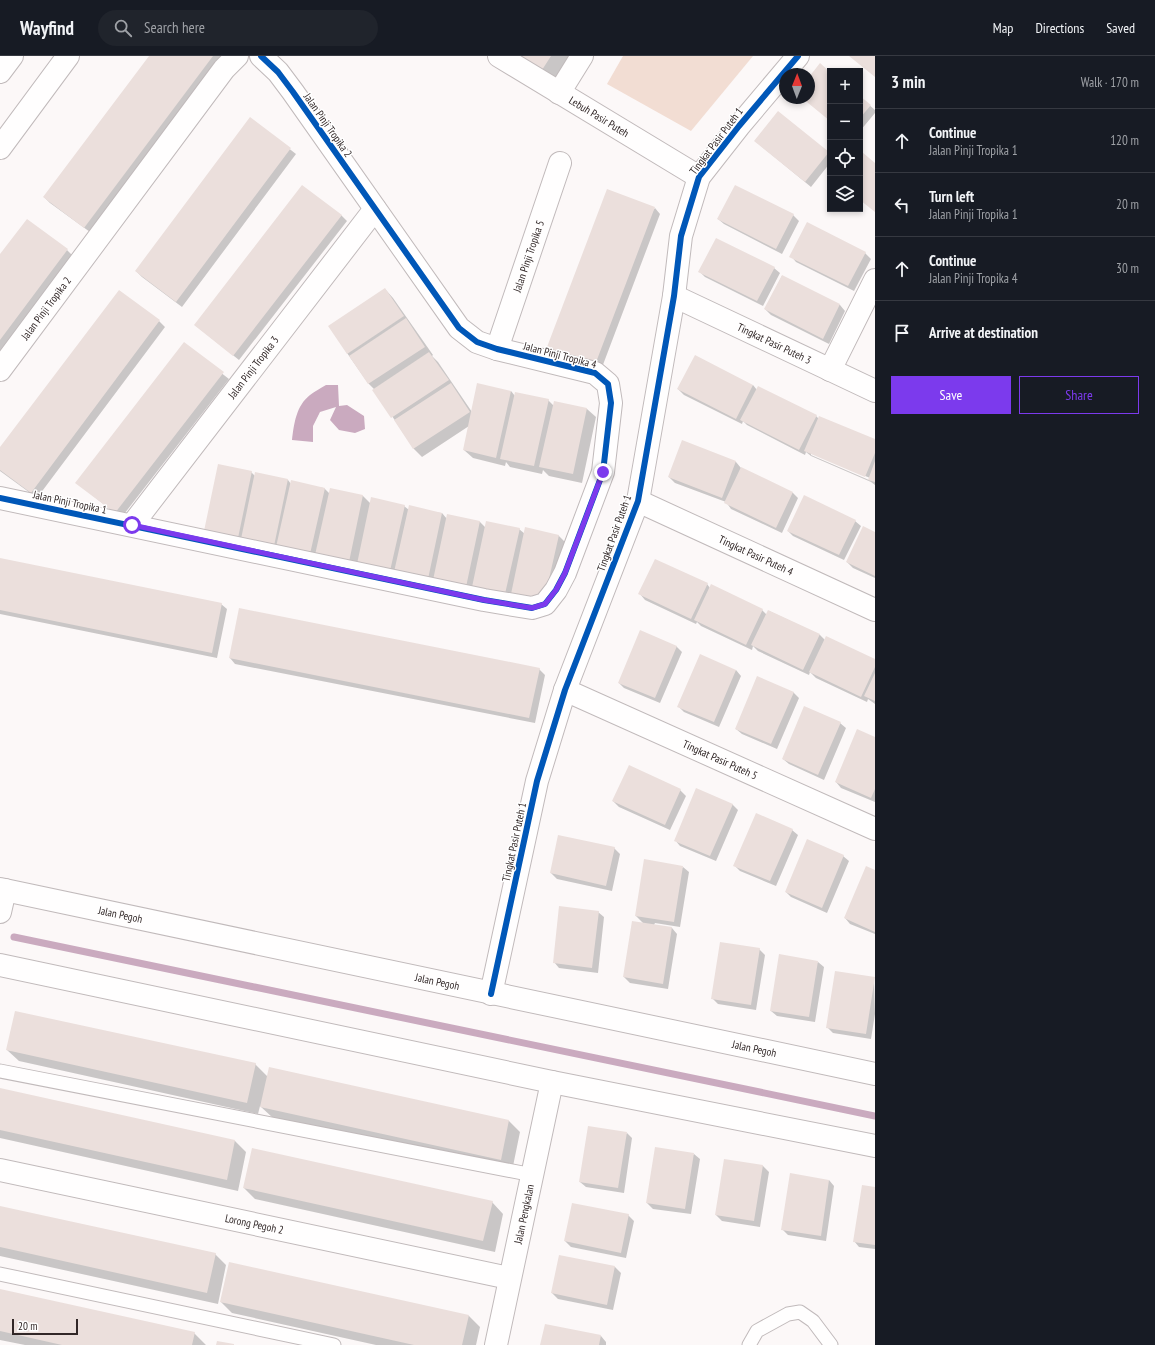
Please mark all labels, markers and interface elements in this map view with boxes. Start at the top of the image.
search box [98,10,378,46]
text: Wayfind [20,16,74,40]
icon: search [112,17,134,39]
text: Search here [144,18,205,37]
text: Map [993,19,1013,37]
text: Directions [1035,19,1084,37]
text: Saved [1106,19,1135,37]
north arrow [779,68,815,104]
map controls [827,68,863,212]
button: + [827,68,863,104]
text: 3 min [891,71,925,93]
text: Walk · 170 m [1081,74,1139,91]
street label: Jalan Pinji Tropika 2 [300,89,355,160]
street label: Lebuh Pasir Puteh [567,93,632,140]
button: − [827,104,863,140]
street label: Tingkat Pasir Puteh 1 [686,105,746,177]
text: Continue [929,123,976,142]
icon: ahead [891,130,913,152]
text: 120 m [1110,132,1139,149]
button: locate [827,140,863,176]
text: Jalan Pinji Tropika 1 [929,142,1018,159]
button: layers [827,176,863,212]
text: Turn left [929,187,974,206]
icon: left [891,194,913,216]
text: 20 m [1116,196,1139,213]
text: Jalan Pinji Tropika 1 [929,206,1018,223]
street label: Jalan Pinji Tropika 5 [509,218,547,295]
text: Continue [929,251,976,270]
icon: ahead [891,258,913,280]
text: 30 m [1116,260,1139,277]
text: Jalan Pinji Tropika 4 [929,270,1018,287]
street label: Jalan Pinji Tropika 2 [17,274,74,343]
street label: Tingkat Pasir Puteh 3 [735,320,814,367]
icon: arrive [891,322,913,344]
text: Arrive at destination [929,323,1038,342]
street label: Jalan Pinji Tropika 3 [224,333,282,402]
street label: Jalan Pinji Tropika 4 [521,338,598,371]
button: Save [891,376,1011,414]
button: Share [1019,376,1139,414]
route end [594,463,612,481]
street label: Jalan Pinji Tropika 1 [31,487,108,517]
street label: Tingkat Pasir Puteh 1 [594,493,634,573]
route start [123,516,141,534]
street label: Tingkat Pasir Puteh 4 [717,532,796,579]
street label: Tingkat Pasir Puteh 5 [680,737,760,782]
street label: Tingkat Pasir Puteh 1 [499,801,529,883]
street label: Jalan Pegoh [96,903,144,926]
street label: Jalan Pegoh [413,970,461,993]
street label: Jalan Pegoh [730,1037,778,1060]
street label: Jalan Pengkalan [511,1183,537,1246]
street label: Lorong Pegoh 2 [224,1211,285,1237]
scale bar [12,1317,78,1336]
text: 20 m [18,1319,37,1333]

